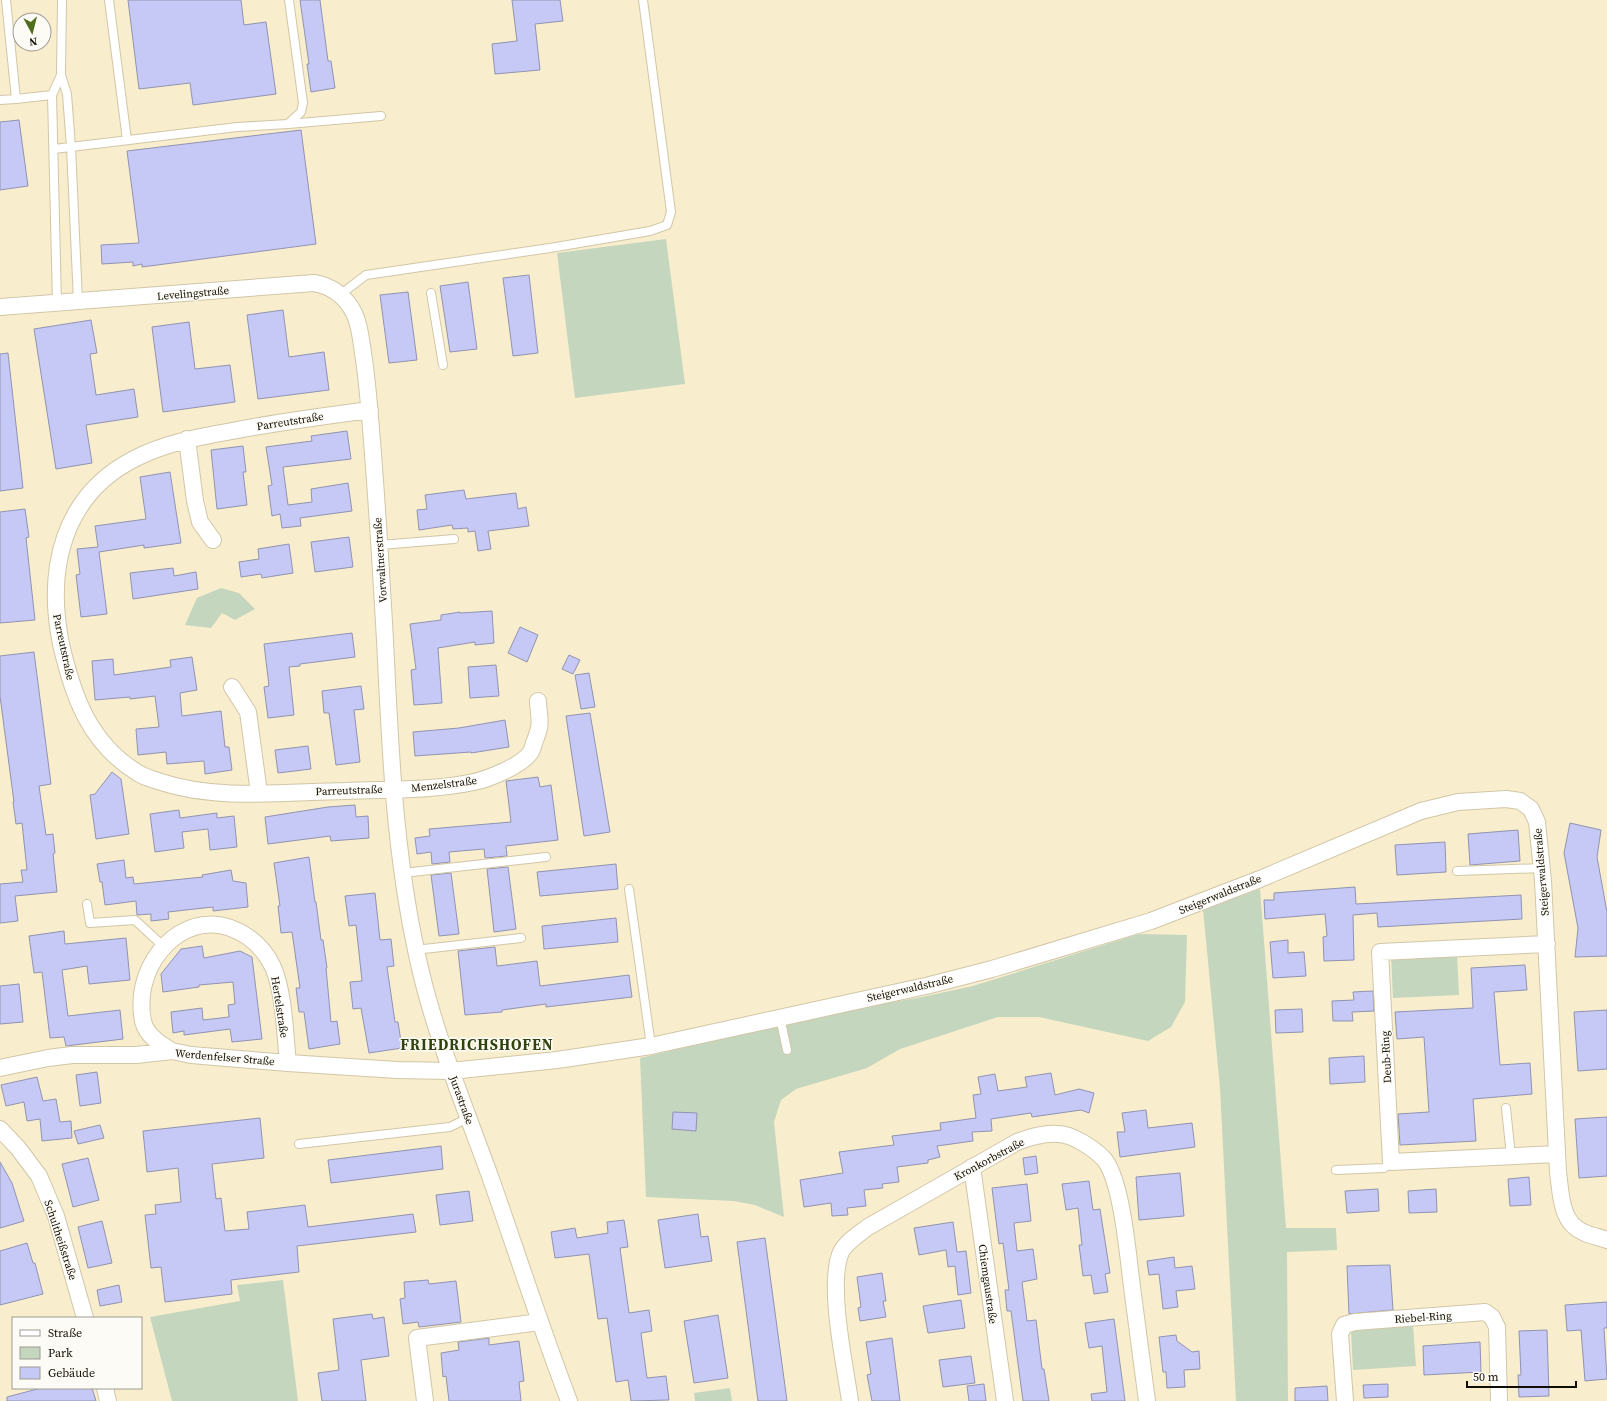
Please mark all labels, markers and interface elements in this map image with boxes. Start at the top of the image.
north arrow [12,12,52,52]
text: N [28,33,38,49]
street label: Levelingstraße [156,283,230,304]
street label: Parreutstraße [256,409,325,434]
street label: Vorwaltnerstraße [370,516,391,603]
street label: Parreutstraße [49,613,78,682]
street label: Menzelstraße [410,773,478,796]
street label: Parreutstraße [315,782,383,799]
street label: Steigerwaldstraße [1530,827,1553,916]
street label: Steigerwaldstraße [1177,871,1264,918]
street label: Steigerwaldstraße [866,971,955,1006]
street label: Hertelstraße [267,975,292,1039]
street label: Deub-Ring [1378,1030,1395,1084]
district label: FRIEDRICHSHOFEN [400,1034,554,1055]
street label: Werdenfelser Straße [175,1046,276,1069]
street label: Jurastraße [445,1073,477,1127]
street label: Kronkorbstraße [951,1134,1027,1184]
street label: Schultheißstraße [41,1198,81,1282]
street label: Chiemgaustraße [974,1243,1001,1325]
street label: Riebel-Ring [1394,1308,1452,1327]
legend [12,1317,142,1389]
text: Straße [48,1325,82,1341]
text: Park [48,1345,73,1361]
scale bar [1467,1363,1576,1389]
text: Gebäude [48,1365,95,1381]
text: 50 m [1473,1369,1499,1385]

